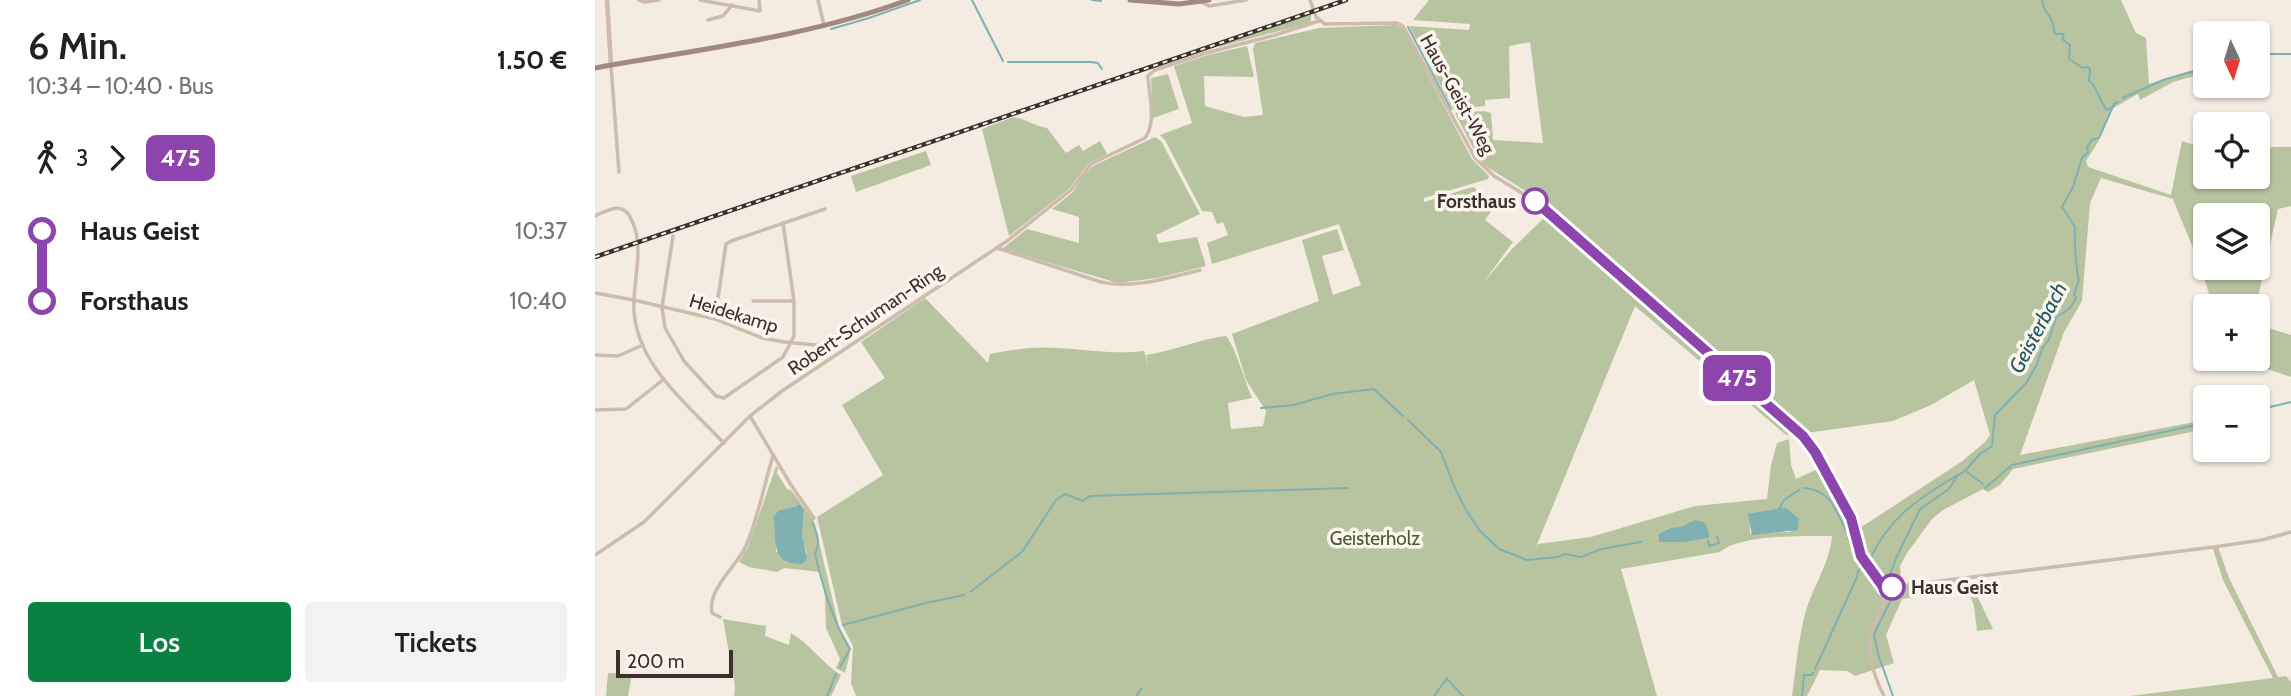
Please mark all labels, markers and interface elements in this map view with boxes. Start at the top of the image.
north arrow [2193,21,2270,98]
map controls [2193,21,2270,462]
text: 6 Min. [28,22,127,69]
street label: Haus-Geist-Weg [1415,30,1500,159]
text: 1.50 € [497,44,567,76]
text: 10:34 – 10:40 · Bus [28,72,214,100]
button: locate [2193,112,2270,189]
icon: walk [28,139,66,177]
icon: forward [98,139,136,177]
text: 475 [160,143,201,172]
text: 3 [76,144,88,172]
marker: Forsthaus [1522,188,1548,214]
place label: Forsthaus [1437,190,1516,213]
button: layers [2193,203,2270,280]
text: Haus Geist [80,215,199,247]
text: 10:37 [515,217,567,245]
street label: Robert-Schuman-Ring [783,259,948,380]
water label: Geisterbach [2003,278,2072,377]
text: Forsthaus [80,285,189,317]
text: 10:40 [509,287,567,315]
street label: Heidekamp [687,289,781,338]
button: + [2193,294,2270,371]
line badge: 475 [1697,355,1777,401]
text: 475 [1717,363,1757,392]
button: − [2193,385,2270,462]
park label: Geisterholz [1330,527,1420,550]
marker: Haus Geist [1879,574,1905,600]
place label: Haus Geist [1911,576,1999,599]
button: Los [28,602,291,682]
button: Tickets [305,602,567,682]
scale bar [616,647,733,679]
text: 200 m [627,650,684,673]

